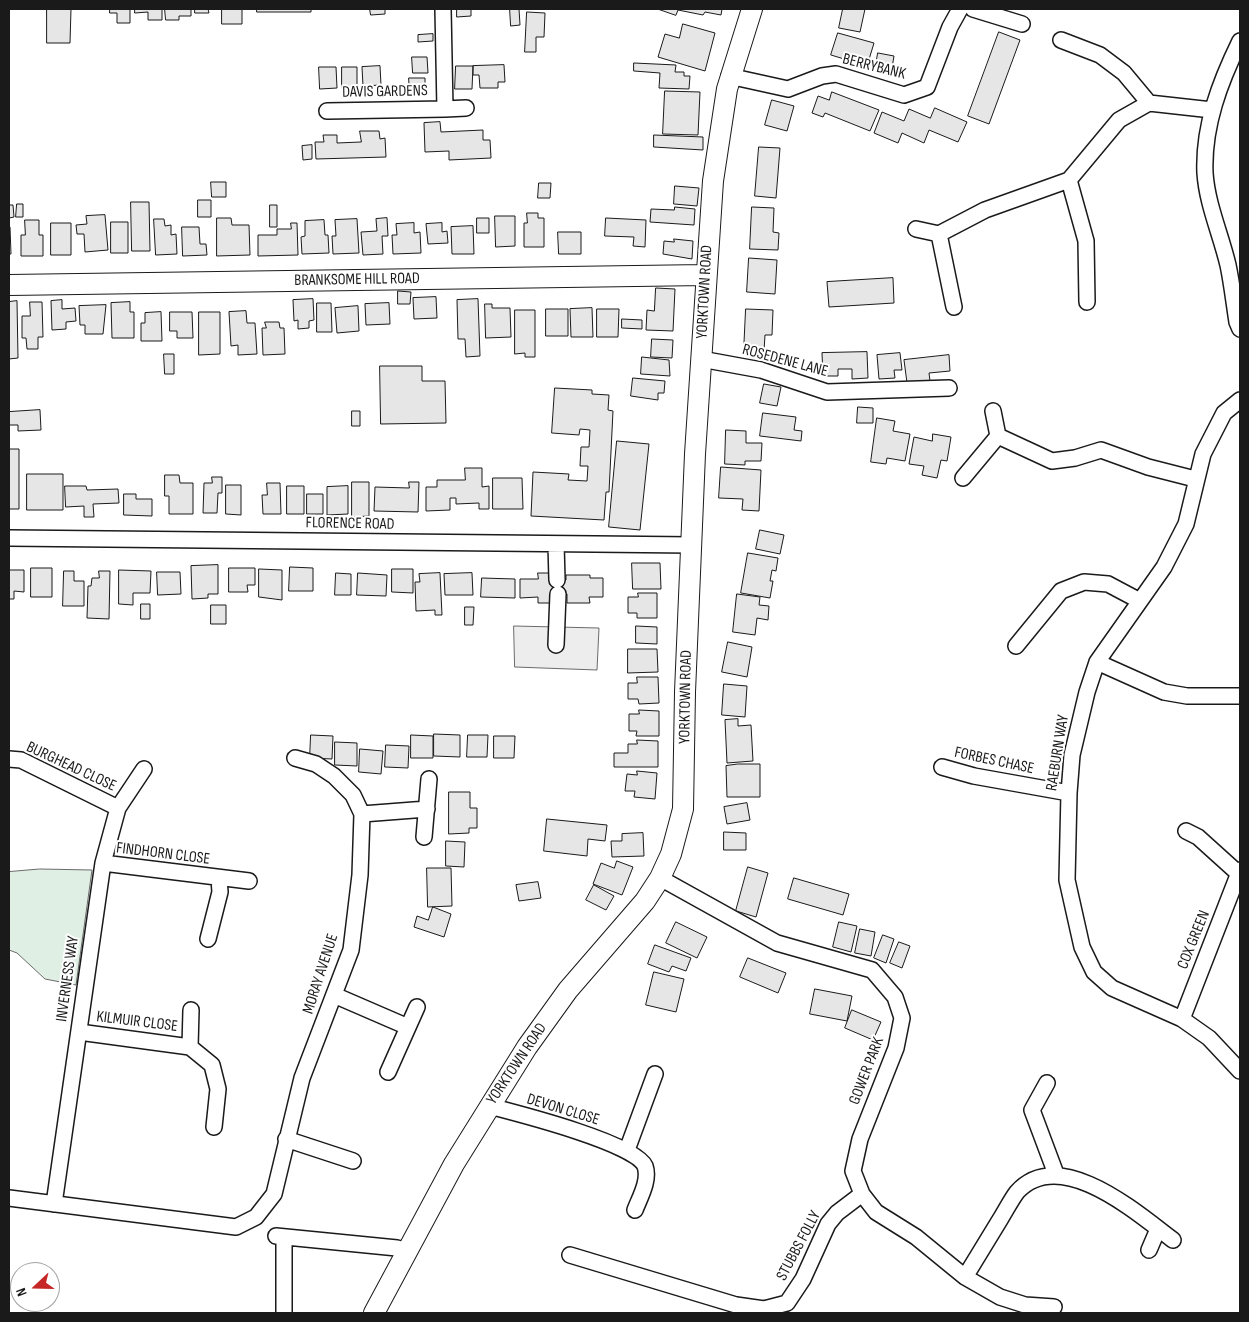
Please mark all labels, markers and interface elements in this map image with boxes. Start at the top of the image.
street label: BERRYBANK [840,50,908,84]
street label: DAVIS GARDENS [342,82,428,102]
street label: YORKTOWN ROAD [693,245,717,339]
street label: BRANKSOME HILL ROAD [294,269,420,291]
street label: ROSEDENE LANE [740,340,830,382]
street label: FLORENCE ROAD [305,514,395,534]
street label: YORKTOWN ROAD [676,650,696,744]
street label: RAEBURN WAY [1043,714,1073,792]
street label: BURGHEAD CLOSE [23,738,119,796]
street label: FORBES CHASE [953,743,1035,779]
street label: FINDHORN CLOSE [115,839,211,869]
street label: COX GREEN [1174,908,1214,972]
street label: MORAY AVENUE [299,932,343,1016]
street label: INVERNESS WAY [52,935,84,1023]
street label: KILMUIR CLOSE [95,1008,179,1036]
street label: YORKTOWN ROAD [483,1020,551,1108]
street label: GOWER PARK [845,1035,889,1107]
street label: DEVON CLOSE [524,1090,602,1130]
street label: STUBBS FOLLY [773,1208,825,1284]
north arrow [10,1262,60,1312]
text: N [12,1286,31,1299]

